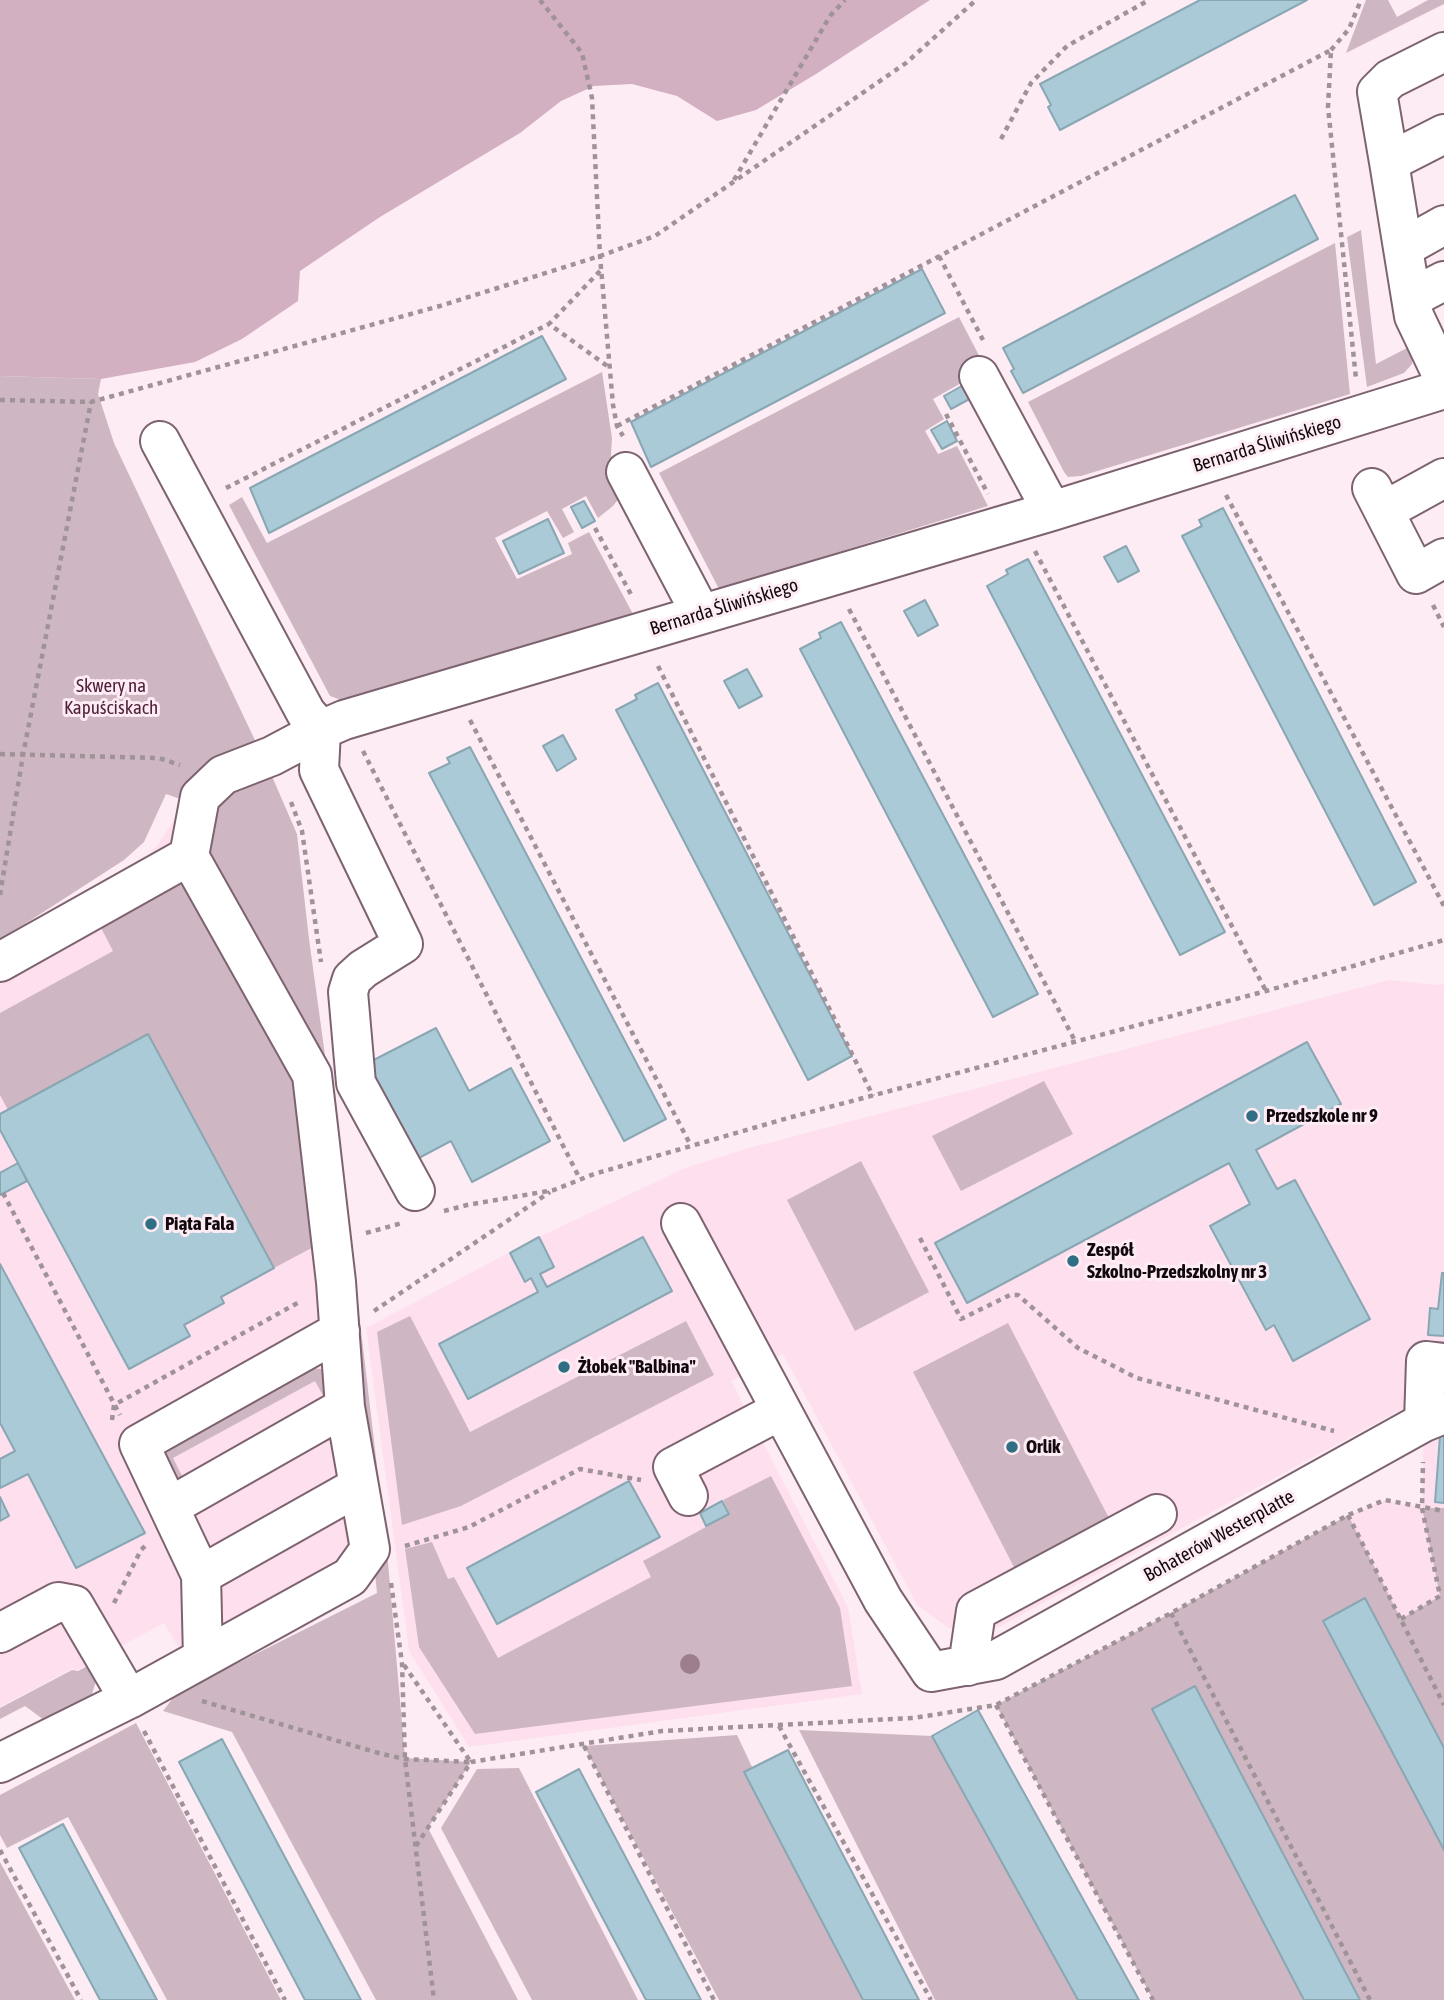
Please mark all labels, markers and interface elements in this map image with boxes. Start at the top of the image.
street label: Bernarda Śliwińskiego [1190,411,1344,477]
street label: Bernarda Śliwińskiego [647,574,801,640]
park label: Skwery na Kapuściskach [64,675,158,719]
place label: Przedszkole nr 9 [1266,1105,1378,1127]
marker: Przedszkole nr 9 [1244,1108,1260,1124]
place label: Piąta Fala [165,1213,234,1235]
marker: Piąta Fala [143,1216,159,1232]
place label: Zespół Szkolno-Przedszkolny nr 3 [1087,1239,1267,1283]
marker: Zespół Szkolno-Przedszkolny nr 3 [1065,1253,1081,1269]
place label: Żłobek "Balbina" [578,1356,696,1378]
marker: Żłobek "Balbina" [556,1359,572,1375]
place label: Orlik [1026,1436,1060,1458]
marker: Orlik [1004,1439,1020,1455]
street label: Bohaterów Westerplatte [1140,1485,1298,1587]

